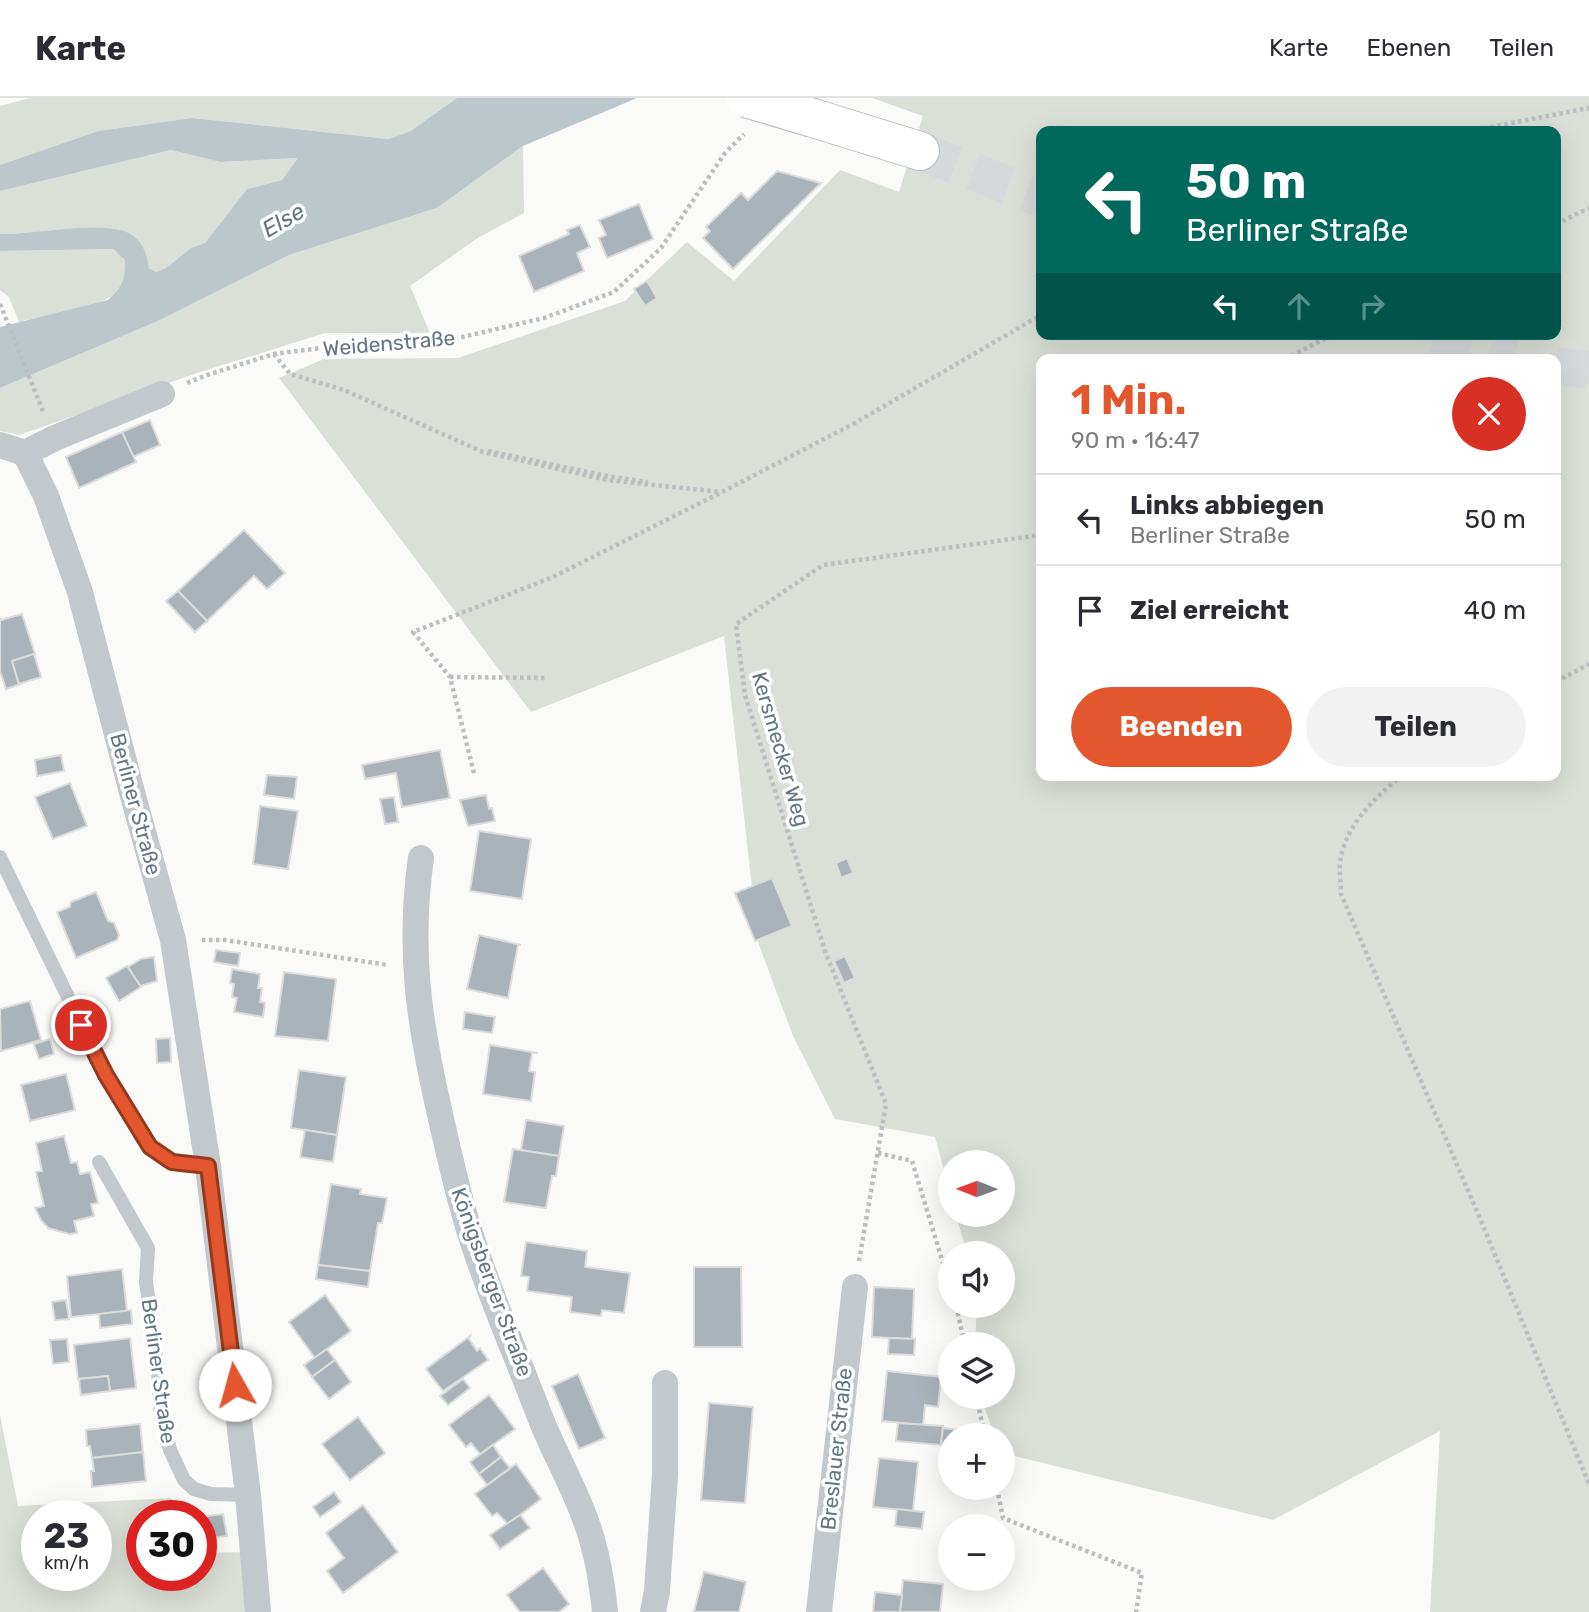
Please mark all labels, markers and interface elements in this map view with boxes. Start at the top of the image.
text: Karte [35,29,126,68]
text: Karte [1269,34,1329,62]
text: Ebenen [1367,34,1451,62]
text: Teilen [1489,34,1554,62]
text: 50 m [1186,152,1306,210]
icon: left [1071,154,1162,245]
water label: Else [257,197,309,243]
text: Berliner Straße [1186,211,1408,249]
icon: left [1207,287,1245,325]
icon: ahead [1280,287,1318,325]
icon: right [1353,287,1391,325]
street label: Weidenstraße [322,325,456,361]
text: 1 Min. [1071,375,1187,425]
button: close [1452,377,1526,451]
text: 90 m · 16:47 [1071,426,1199,454]
text: Links abbiegen [1130,490,1324,521]
icon: left [1071,501,1109,539]
text: 50 m [1465,504,1526,535]
text: Berliner Straße [1130,521,1290,549]
icon: arrive [1071,592,1109,630]
text: Ziel erreicht [1130,595,1289,626]
text: 40 m [1464,595,1526,626]
street label: Kersmecker Weg [747,669,815,829]
button: Beenden [1071,687,1292,767]
button: Teilen [1306,687,1526,767]
street label: Berliner Straße [105,730,167,878]
pin [51,995,111,1055]
icon: arrive [62,1006,100,1044]
north arrow [938,1150,1015,1227]
map controls [938,1150,1015,1591]
street label: Königsberger Straße [446,1184,538,1380]
button: sound [938,1241,1015,1318]
street label: Berliner Straße [136,1297,182,1445]
button: layers [938,1332,1015,1409]
position arrow [198,1348,272,1422]
street label: Breslauer Straße [815,1367,857,1531]
button: + [938,1423,1015,1500]
speed limit sign: 30 [126,1500,217,1591]
button: − [938,1514,1015,1591]
text: 23 [44,1515,89,1557]
text: km/h [44,1552,89,1574]

